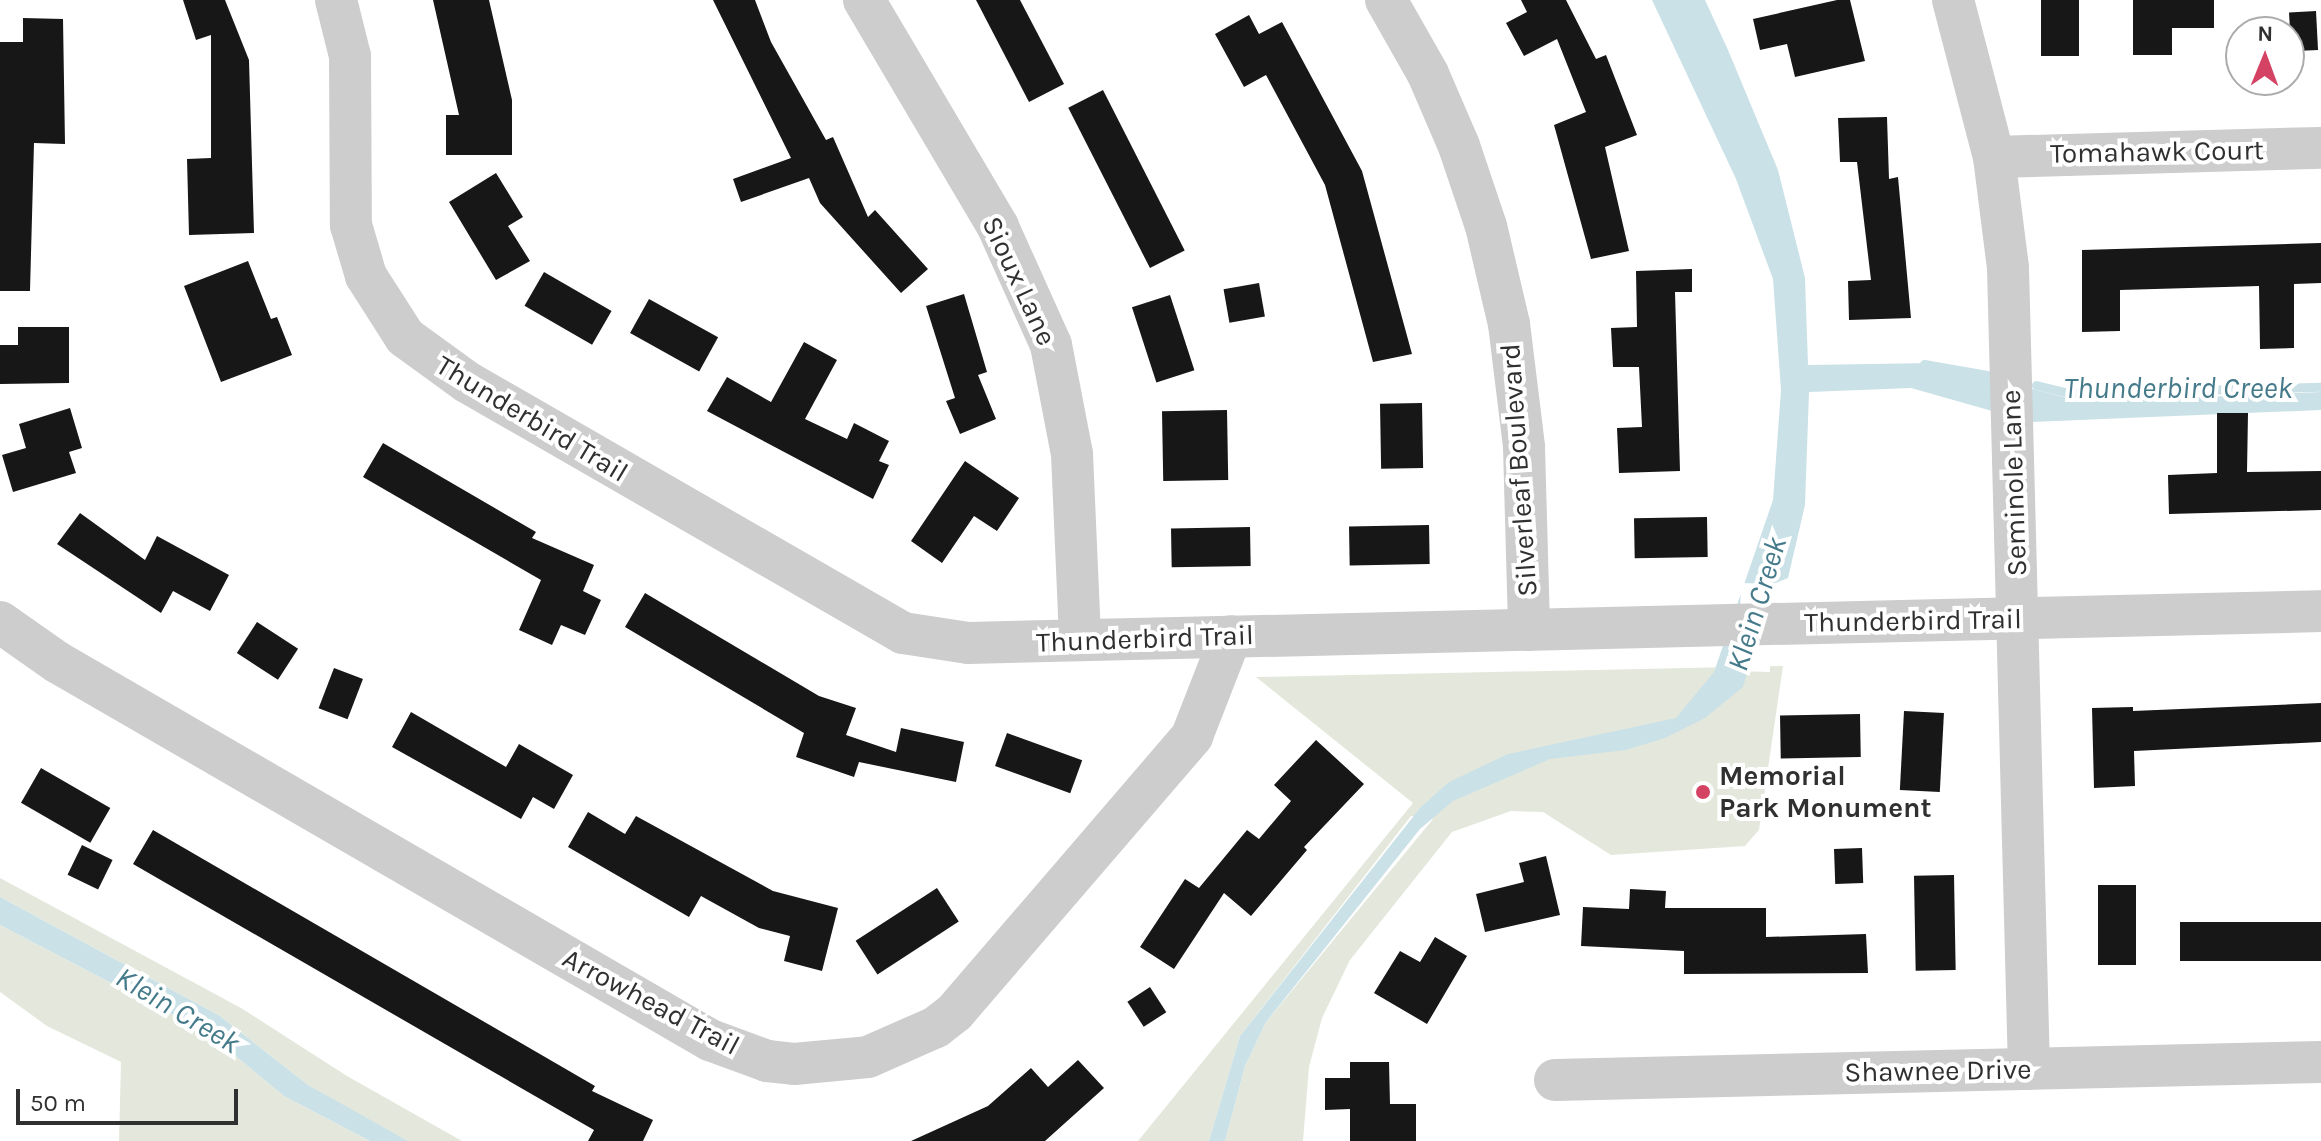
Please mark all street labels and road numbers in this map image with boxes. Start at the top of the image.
street label: Tomahawk Court [2050,133,2264,171]
street label: Sioux Lane [975,211,1063,351]
street label: Silverleaf Boulevard [1493,342,1545,598]
street label: Thunderbird Trail [430,349,634,489]
street label: Seminole Lane [1994,389,2034,577]
street label: Thunderbird Trail [1804,602,2022,640]
street label: Thunderbird Trail [1036,618,1254,660]
street label: Arrowhead Trail [557,941,745,1063]
street label: Shawnee Drive [1844,1053,2032,1089]

